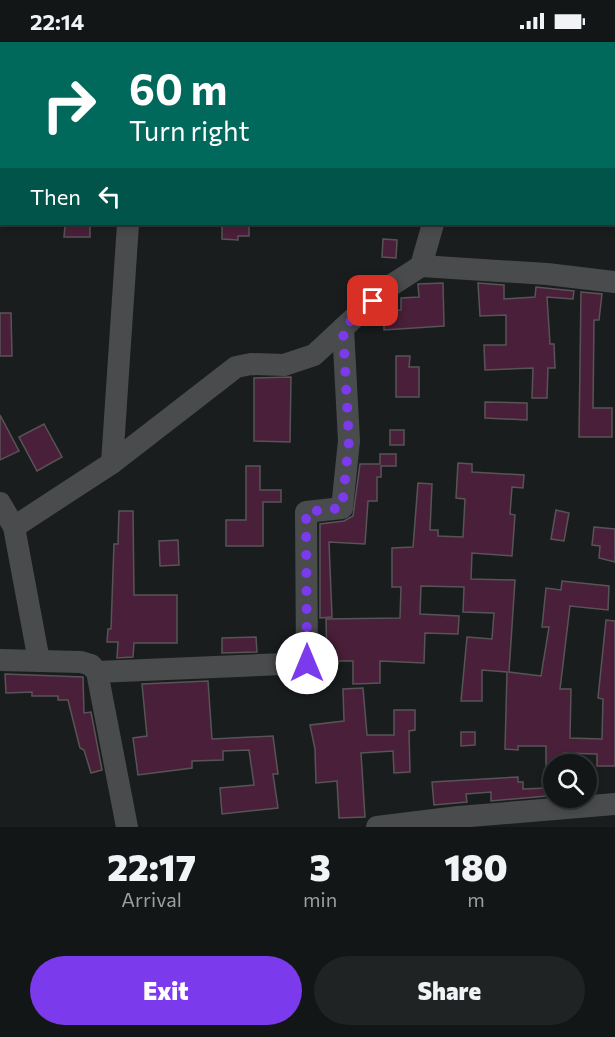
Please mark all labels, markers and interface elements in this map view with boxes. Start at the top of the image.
text: 22:14 [30,8,84,35]
text: 60 m [129,62,228,114]
icon: right [30,66,108,144]
text: Turn right [129,114,249,147]
icon: left [93,180,126,213]
text: Then [30,183,81,210]
pin [347,275,398,326]
icon: arrive [356,284,389,317]
position arrow [275,631,339,695]
map controls [543,754,597,808]
button: search [543,754,597,808]
text: 22:17 [107,844,196,888]
text: 3 [309,844,331,888]
text: 180 [444,844,508,888]
text: Arrival [121,887,182,911]
text: min [303,887,337,911]
text: m [467,887,485,911]
button: Exit [30,956,302,1025]
button: Share [314,956,585,1025]

